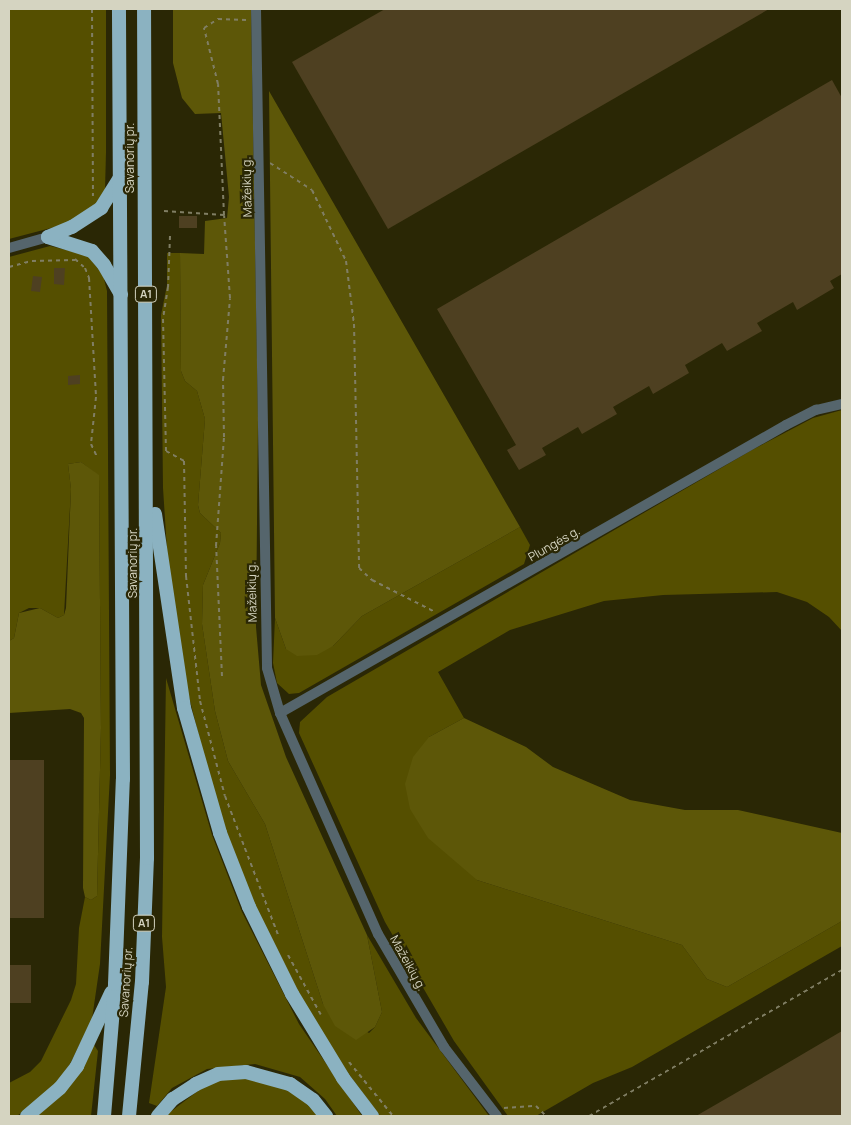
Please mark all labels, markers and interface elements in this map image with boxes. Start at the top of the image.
street label: Savanorių pr. [123,123,137,193]
street label: Mažeikių g. [239,156,255,218]
road number: A1 [135,286,157,302]
street label: Plungės g. [526,523,582,565]
street label: Savanorių pr. [126,528,140,598]
street label: Mažeikių g. [244,561,260,623]
road number: A1 [133,914,155,931]
street label: Mažeikių g. [387,933,429,993]
street label: Savanorių pr. [116,946,136,1018]

